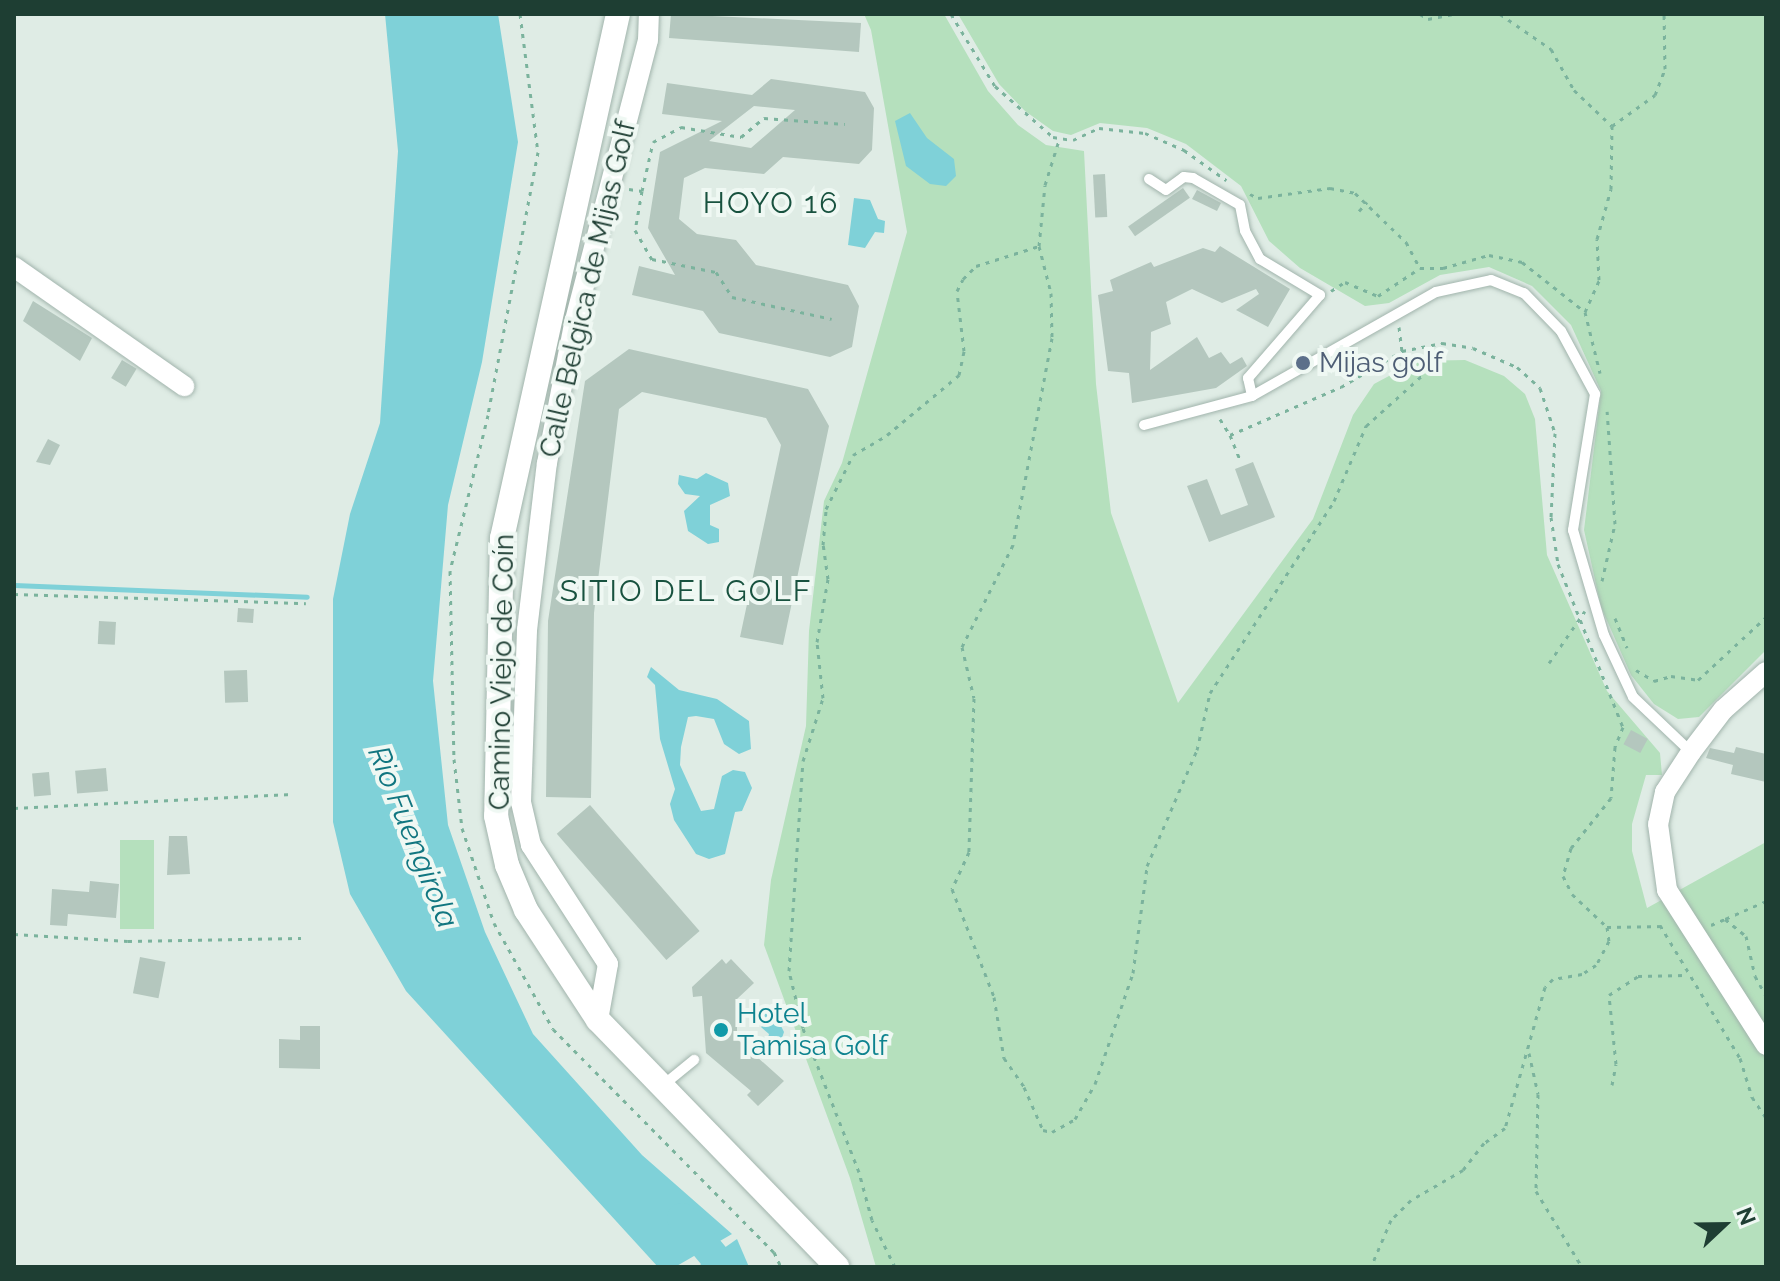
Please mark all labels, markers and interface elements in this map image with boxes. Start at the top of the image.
street label: Calle Belgica de Mijas Golf [533,117,643,461]
district label: HOYO 16 [703,185,839,221]
place label: Mijas golf [1319,346,1443,380]
marker: Mijas golf [1294,354,1312,372]
street label: Camino Viejo de Coín [483,533,521,811]
district label: SITIO DEL GOLF [559,573,813,609]
water label: Rio Fuengirola [360,741,466,933]
place label: Hotel Tamisa Golf [737,997,888,1063]
marker: Hotel Tamisa Golf [712,1021,730,1039]
north arrow [1684,1185,1764,1265]
text: N [1731,1203,1761,1229]

